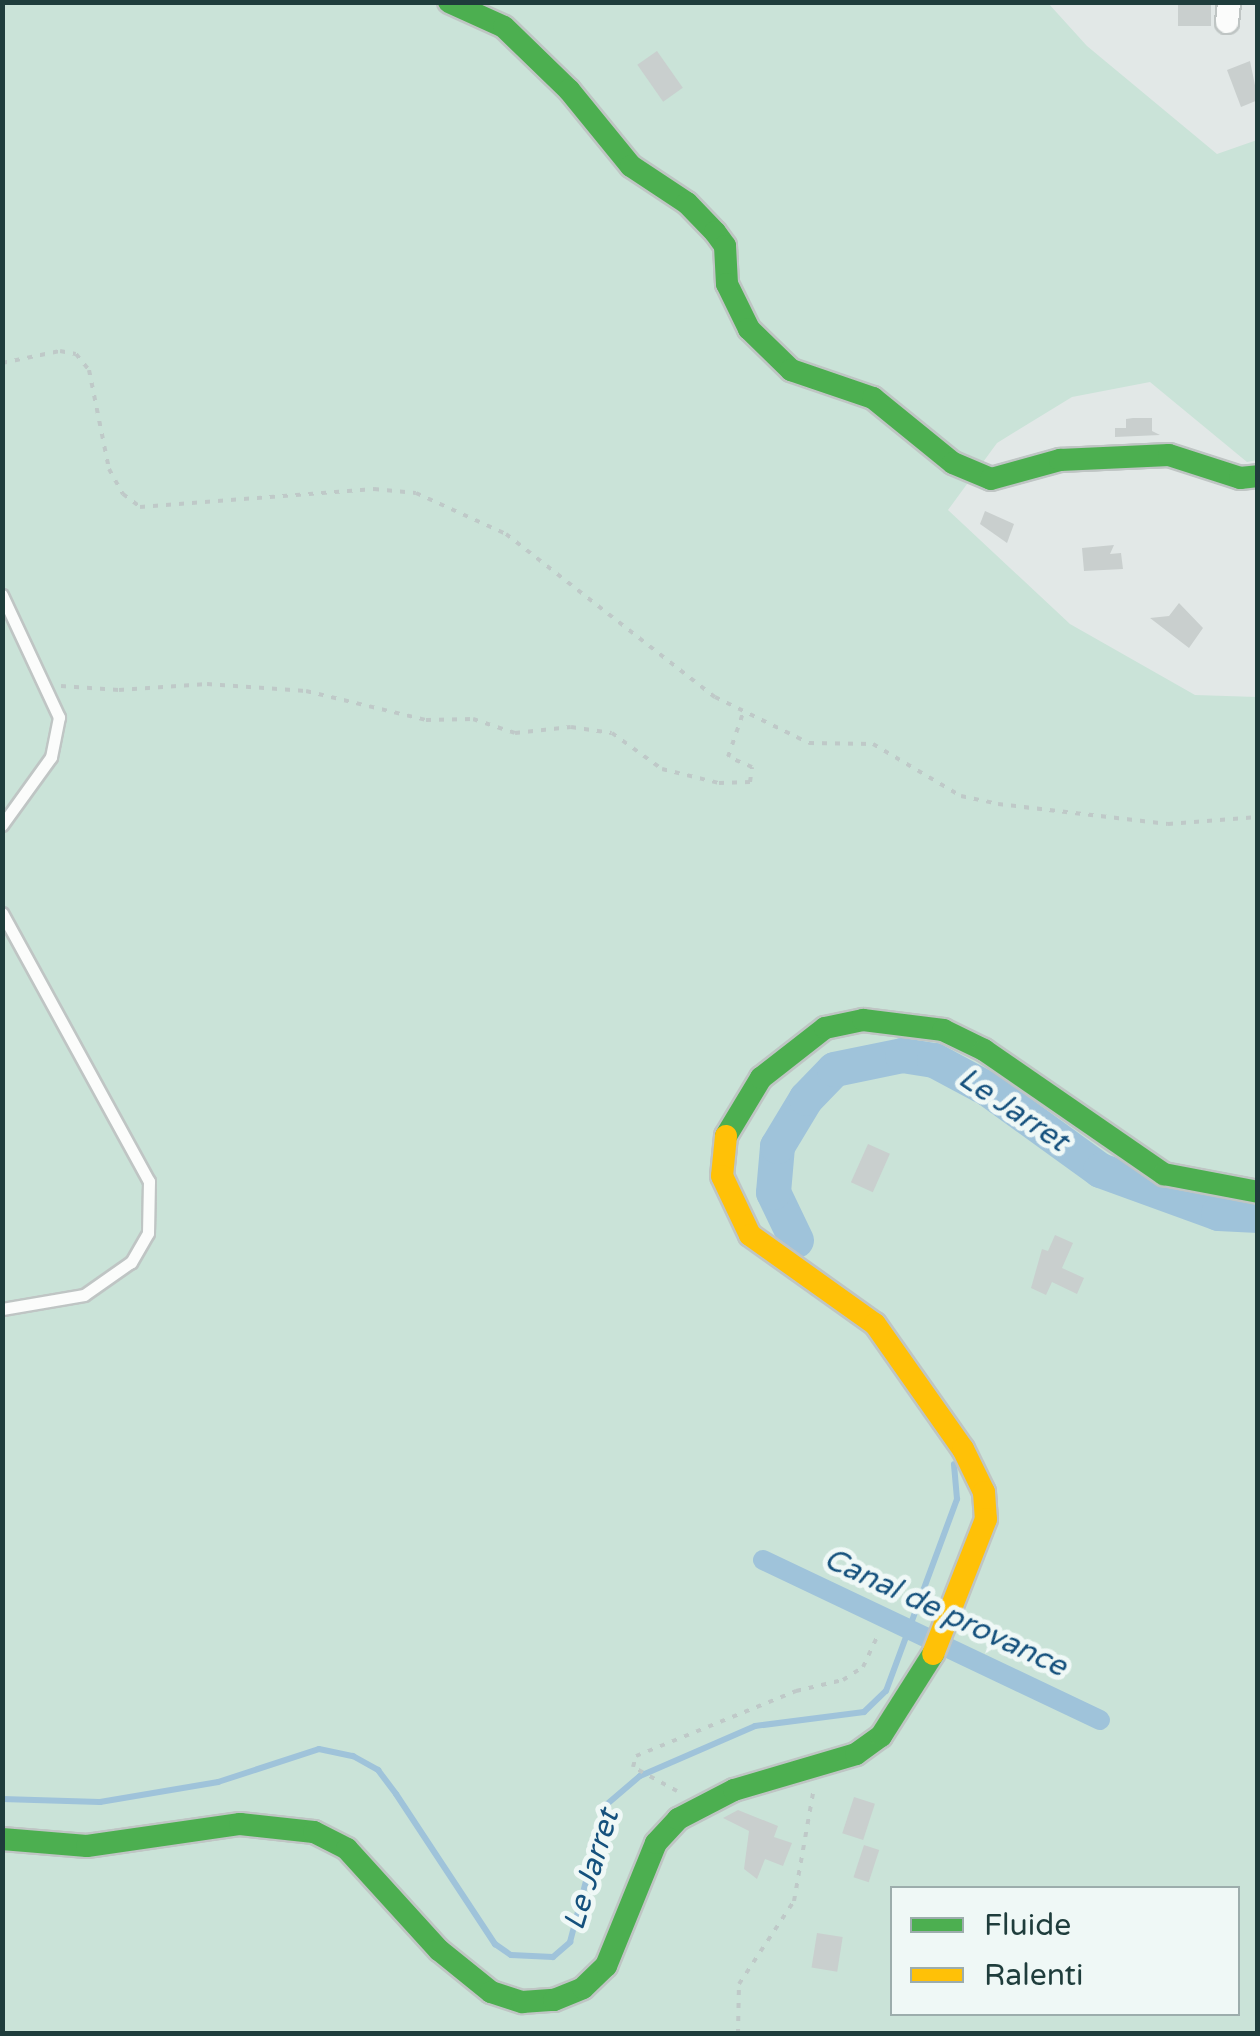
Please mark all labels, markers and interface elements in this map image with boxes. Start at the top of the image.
water label: Le Jarret [952,1060,1074,1160]
water label: Canal de provance [818,1541,1072,1685]
water label: Le Jarret [557,1806,627,1934]
legend [890,1886,1240,2016]
text: Fluide [984,1907,1071,1944]
text: Ralenti [984,1957,1084,1994]

